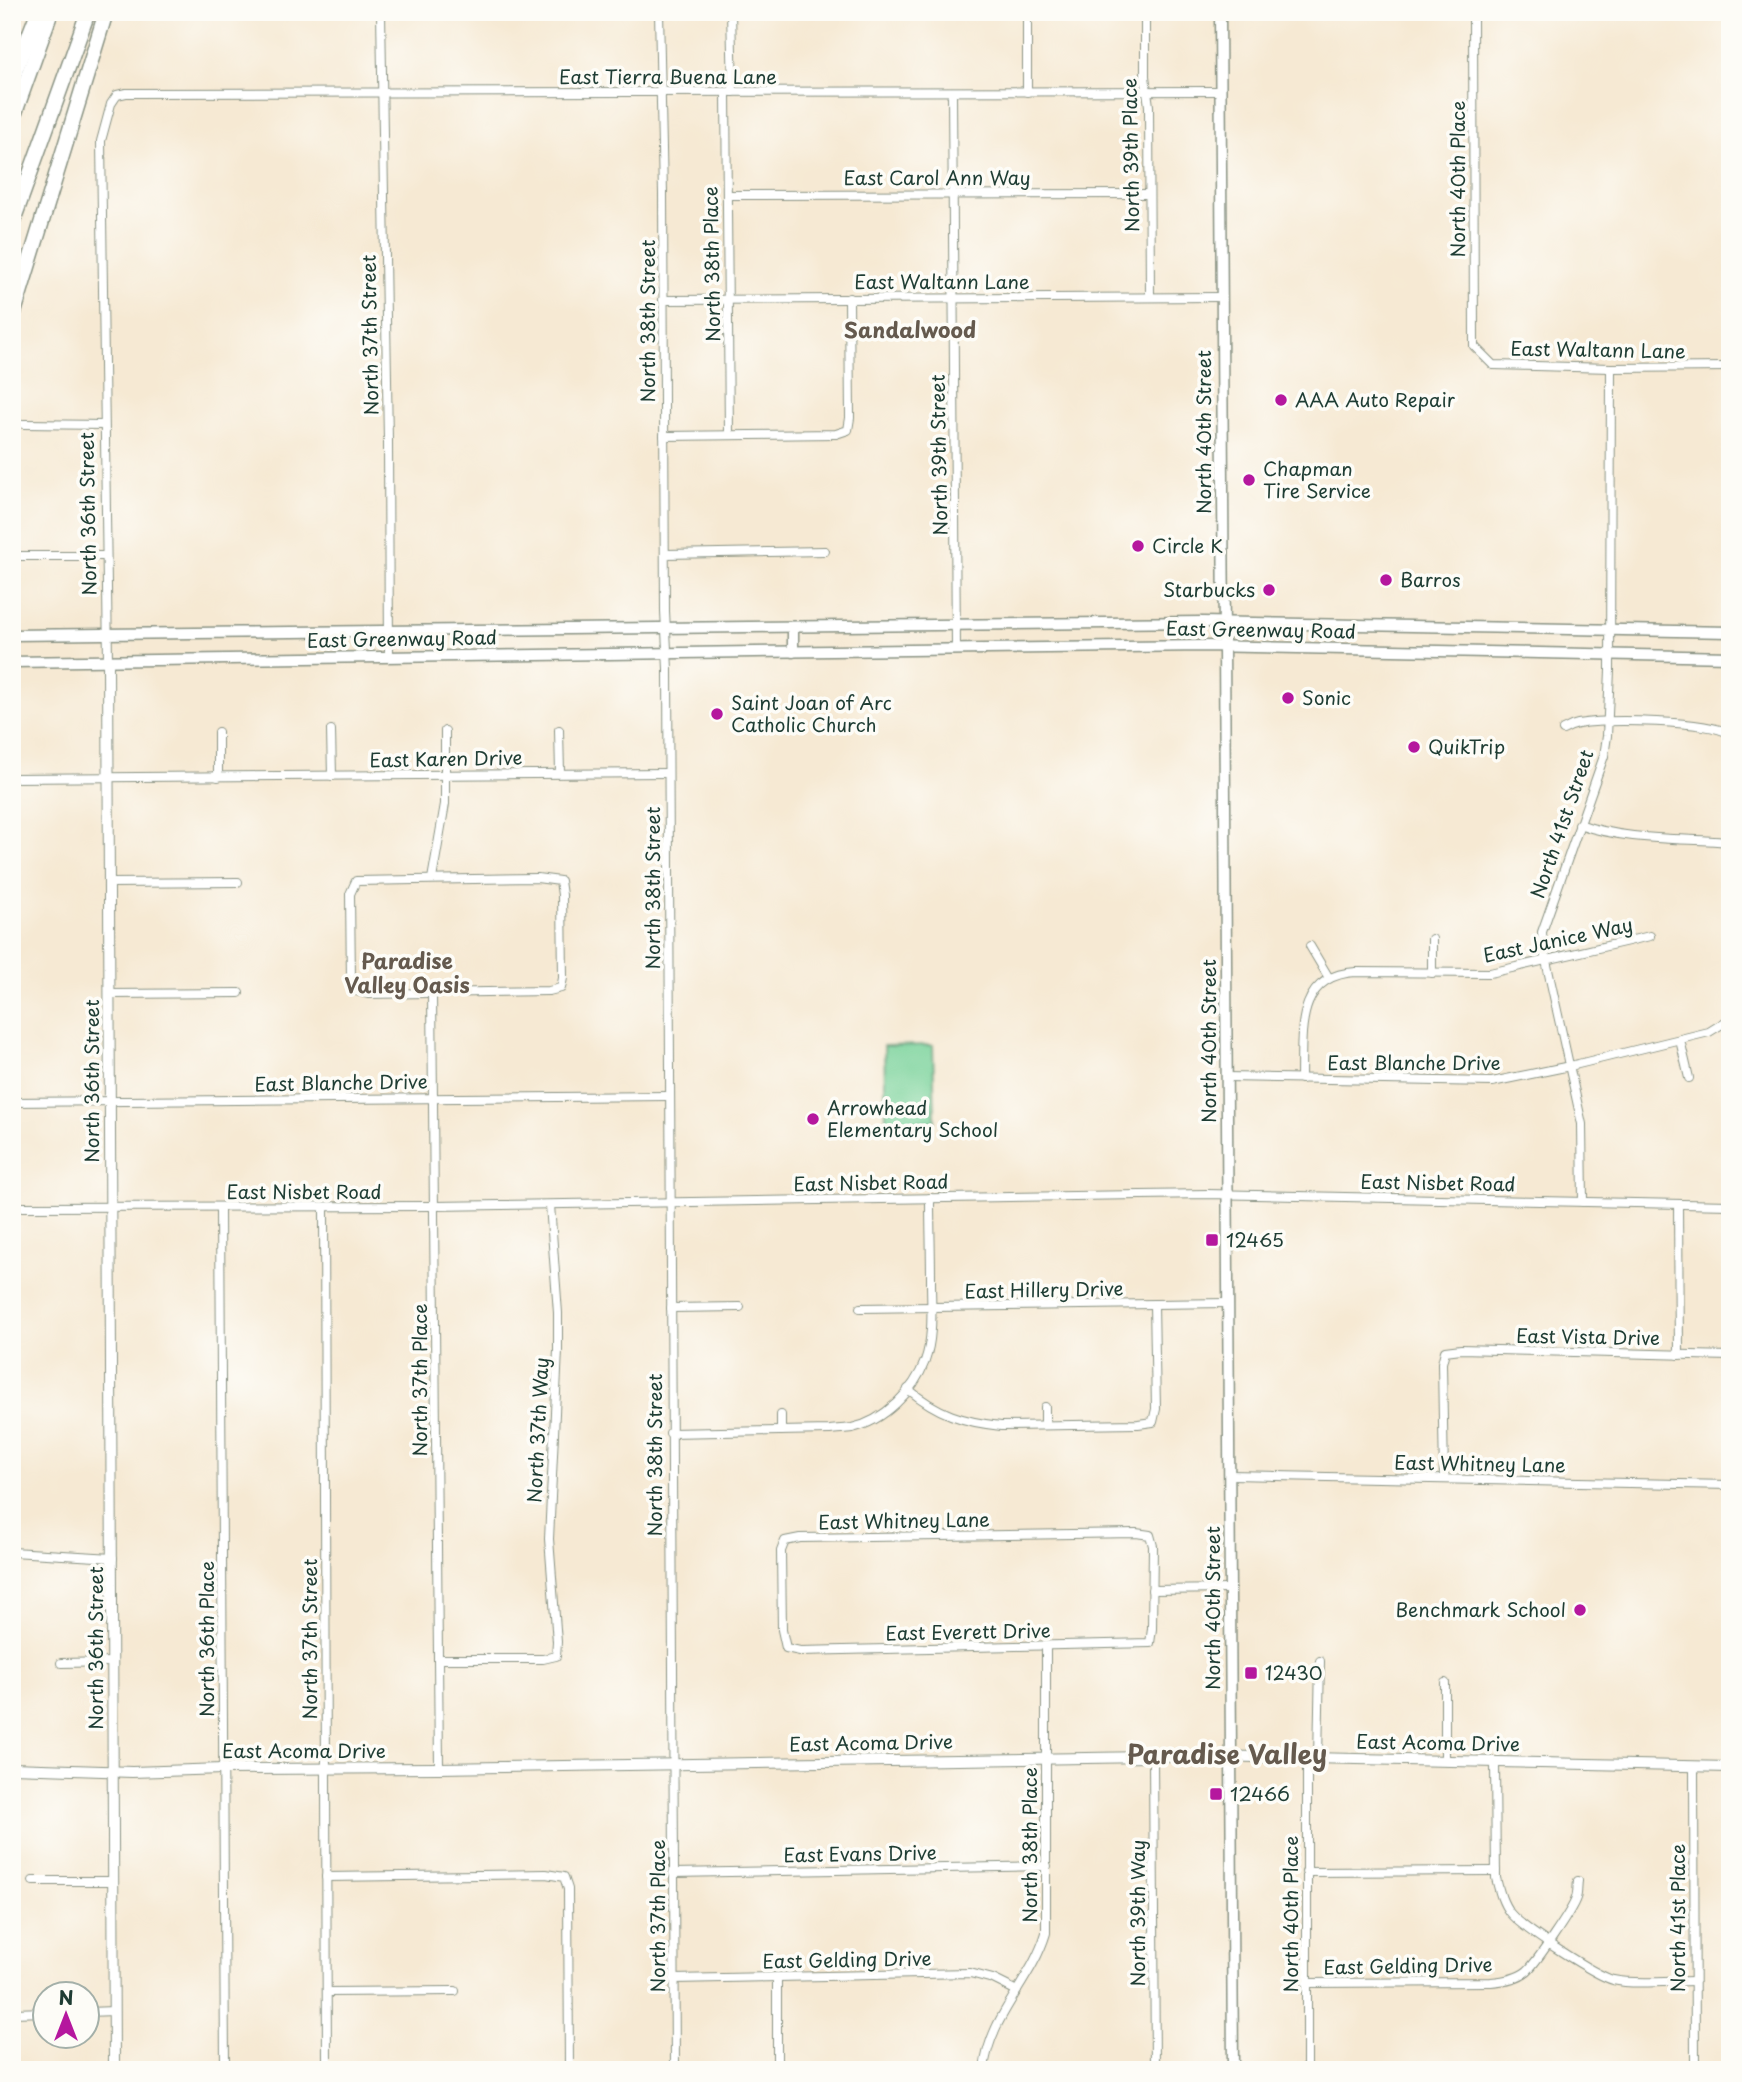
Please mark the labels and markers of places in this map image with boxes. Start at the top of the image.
place label: AAA Auto Repair [1295,385,1456,413]
marker: AAA Auto Repair [1273,392,1289,408]
place label: Chapman Tire Service [1263,454,1371,504]
marker: Chapman Tire Service [1241,472,1257,488]
place label: Circle K [1152,531,1223,559]
marker: Circle K [1130,538,1146,554]
place label: Barros [1400,565,1461,593]
marker: Barros [1378,572,1394,588]
place label: Starbucks [1163,575,1255,603]
marker: Starbucks [1261,582,1277,598]
place label: Sonic [1302,683,1351,711]
place label: Saint Joan of Arc Catholic Church [731,688,892,738]
marker: Sonic [1280,690,1296,706]
marker: Saint Joan of Arc Catholic Church [709,706,725,722]
place label: QuikTrip [1428,732,1505,760]
marker: QuikTrip [1406,739,1422,755]
place label: Arrowhead Elementary School [827,1093,998,1143]
marker: Arrowhead Elementary School [805,1111,821,1127]
place label: 12465 [1226,1225,1284,1253]
marker: 12465 [1204,1232,1220,1248]
place label: Benchmark School [1395,1595,1566,1623]
marker: Benchmark School [1572,1602,1588,1618]
place label: 12430 [1265,1658,1323,1686]
marker: 12430 [1243,1665,1259,1681]
place label: 12466 [1230,1779,1290,1807]
marker: 12466 [1208,1786,1224,1802]

